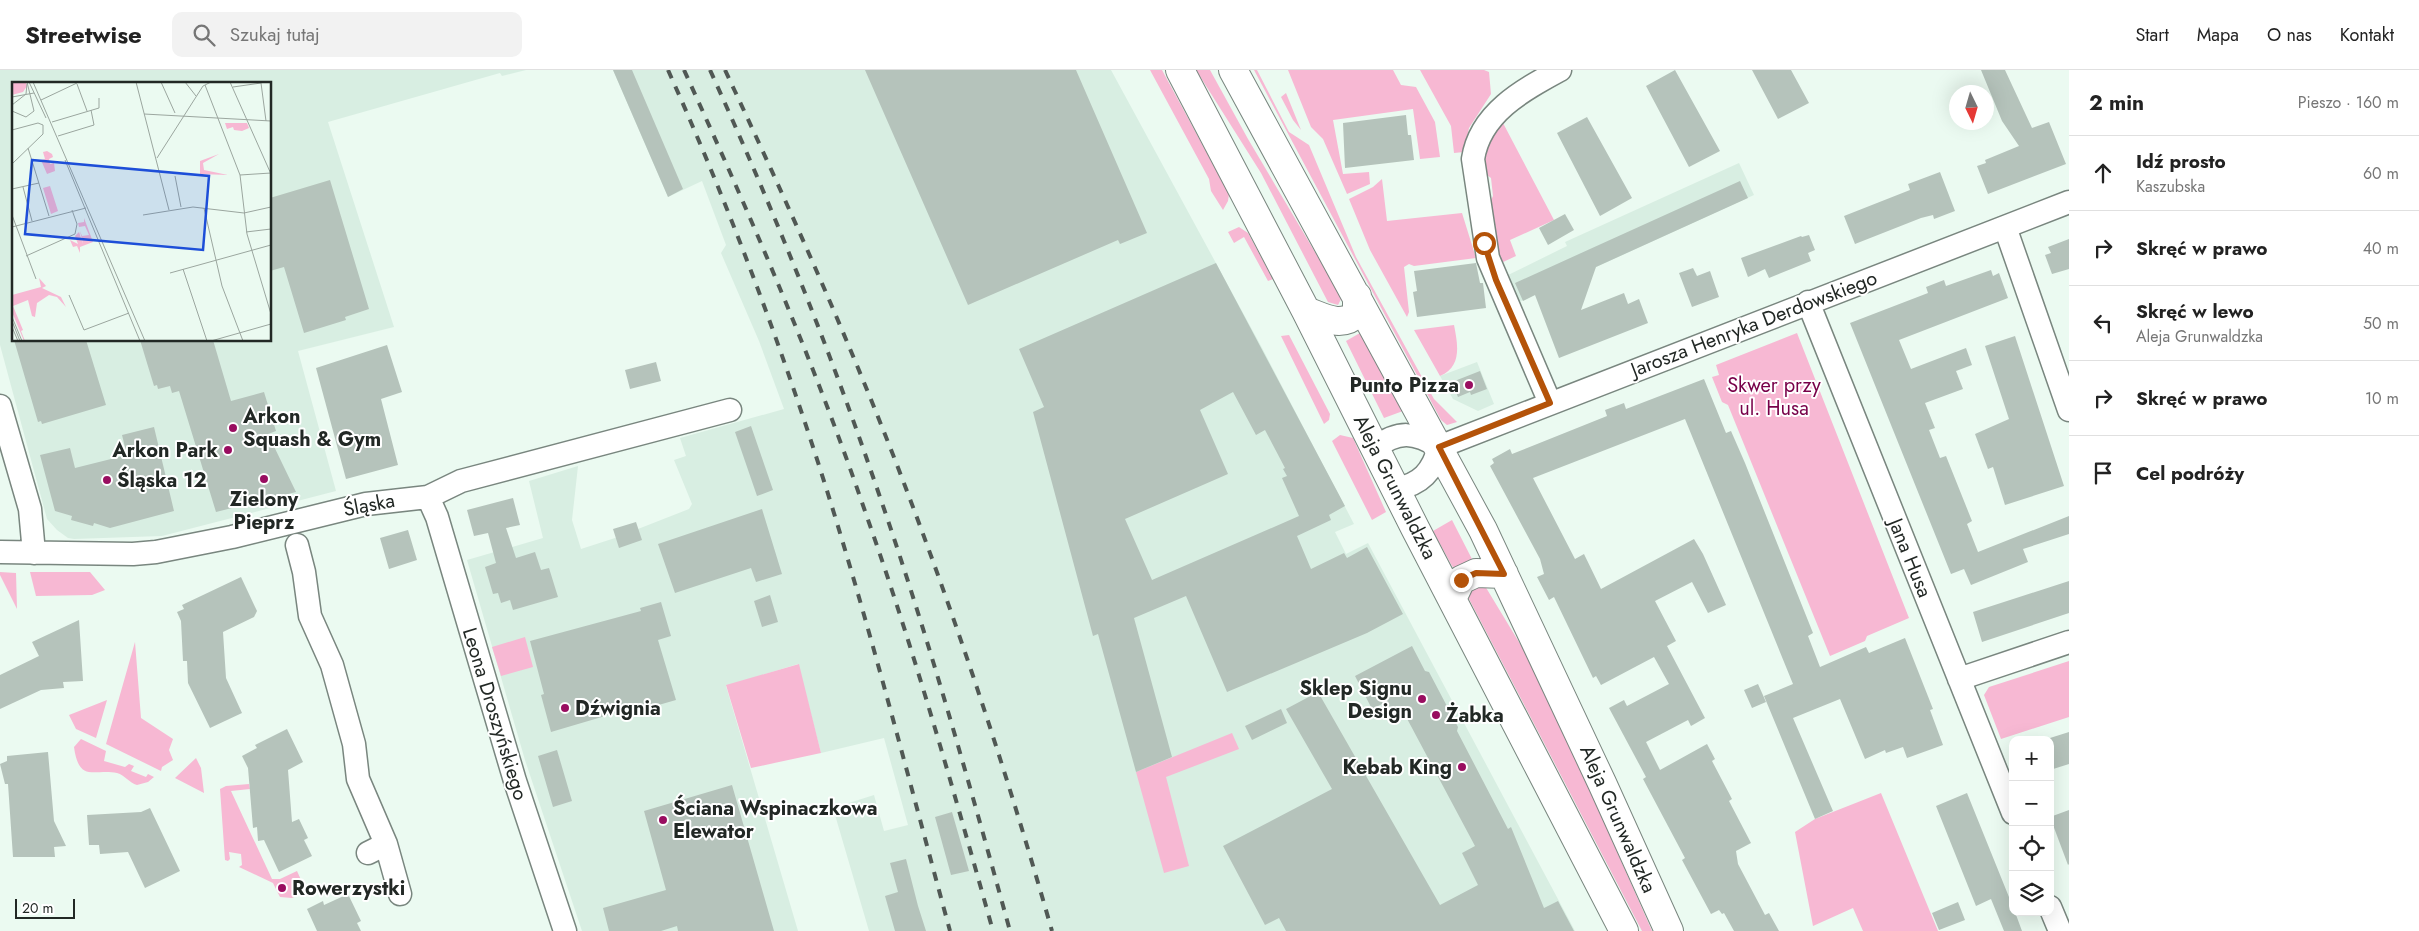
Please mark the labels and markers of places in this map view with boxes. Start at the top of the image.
place label: Punto Pizza [1350,371,1459,400]
marker: Punto Pizza [1463,379,1475,391]
place label: Arkon Squash & Gym [242,402,381,454]
marker: Arkon Squash & Gym [227,422,239,434]
place label: Arkon Park [111,436,218,465]
marker: Arkon Park [222,444,234,456]
place label: Śląska 12 [117,466,207,495]
marker: Zielony Pieprz [258,473,270,485]
marker: Śląska 12 [101,474,113,486]
place label: Zielony Pieprz [230,485,299,537]
place label: Sklep Signu Design [1300,674,1412,726]
marker: Sklep Signu Design [1416,693,1428,705]
place label: Dźwignia [575,694,661,723]
place label: Żabka [1446,701,1504,730]
marker: Dźwignia [559,702,571,714]
marker: Żabka [1430,709,1442,721]
place label: Kebab King [1343,753,1452,782]
marker: Kebab King [1456,761,1468,773]
place label: Ściana Wspinaczkowa Elewator [673,794,878,846]
marker: Ściana Wspinaczkowa Elewator [657,814,669,826]
place label: Rowerzystki [292,874,405,903]
marker: Rowerzystki [276,882,288,894]

